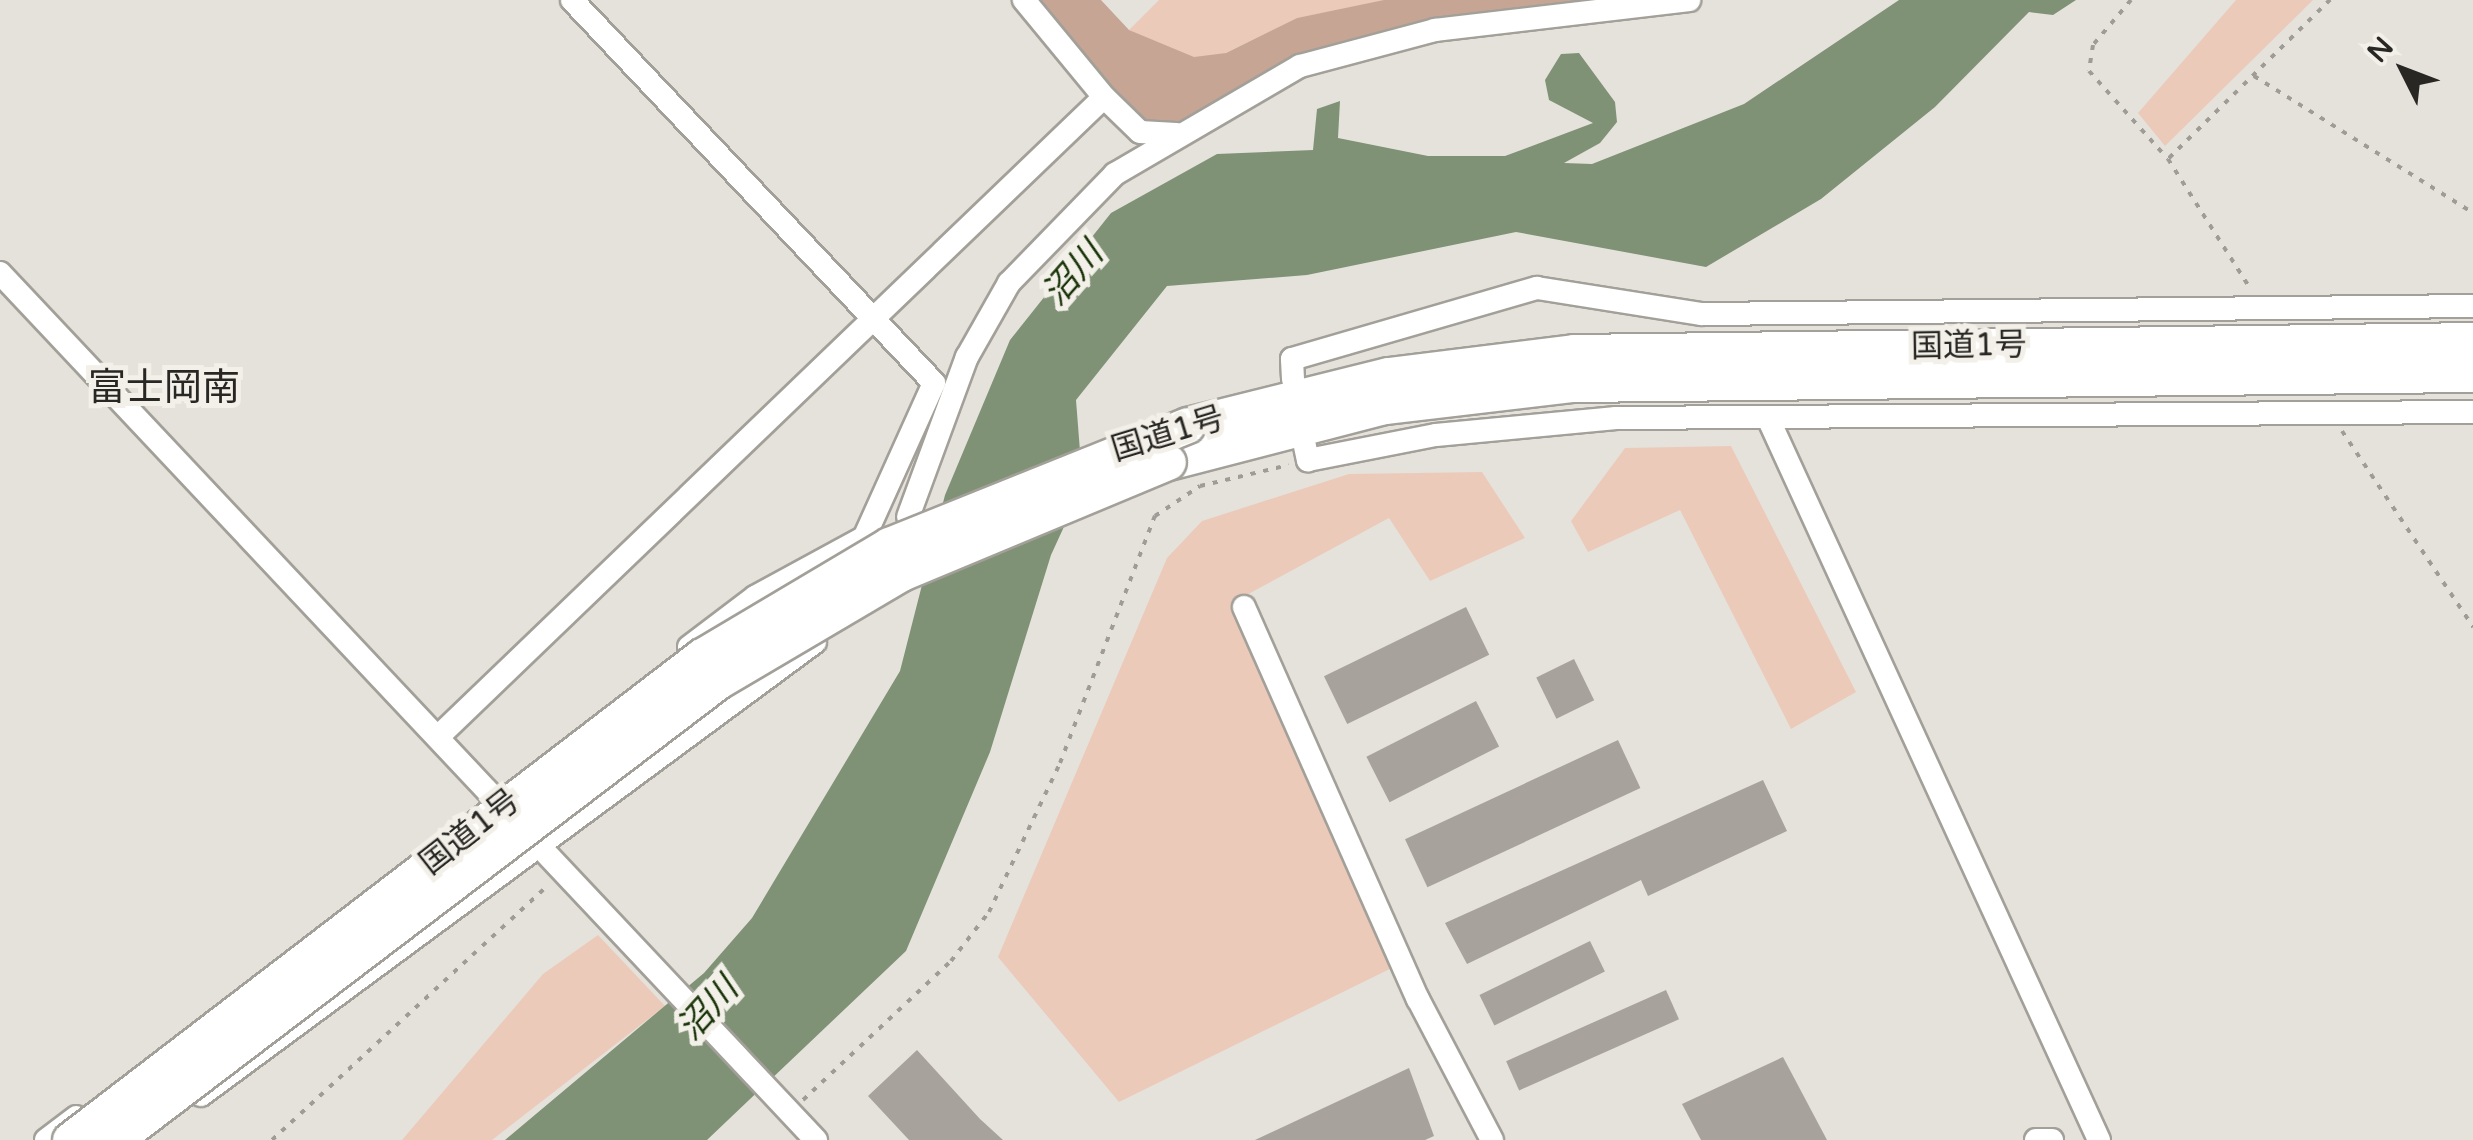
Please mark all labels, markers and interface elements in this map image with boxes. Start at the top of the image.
north arrow [2353,20,2453,120]
text: N [2361,30,2401,70]
water label: 沼川 [1034,234,1112,314]
street label: 国道1号 [1911,326,2027,366]
district label: 富士岡南 [88,366,240,412]
street label: 国道1号 [1107,399,1229,469]
street label: 国道1号 [412,781,528,883]
water label: 沼川 [669,969,747,1049]

